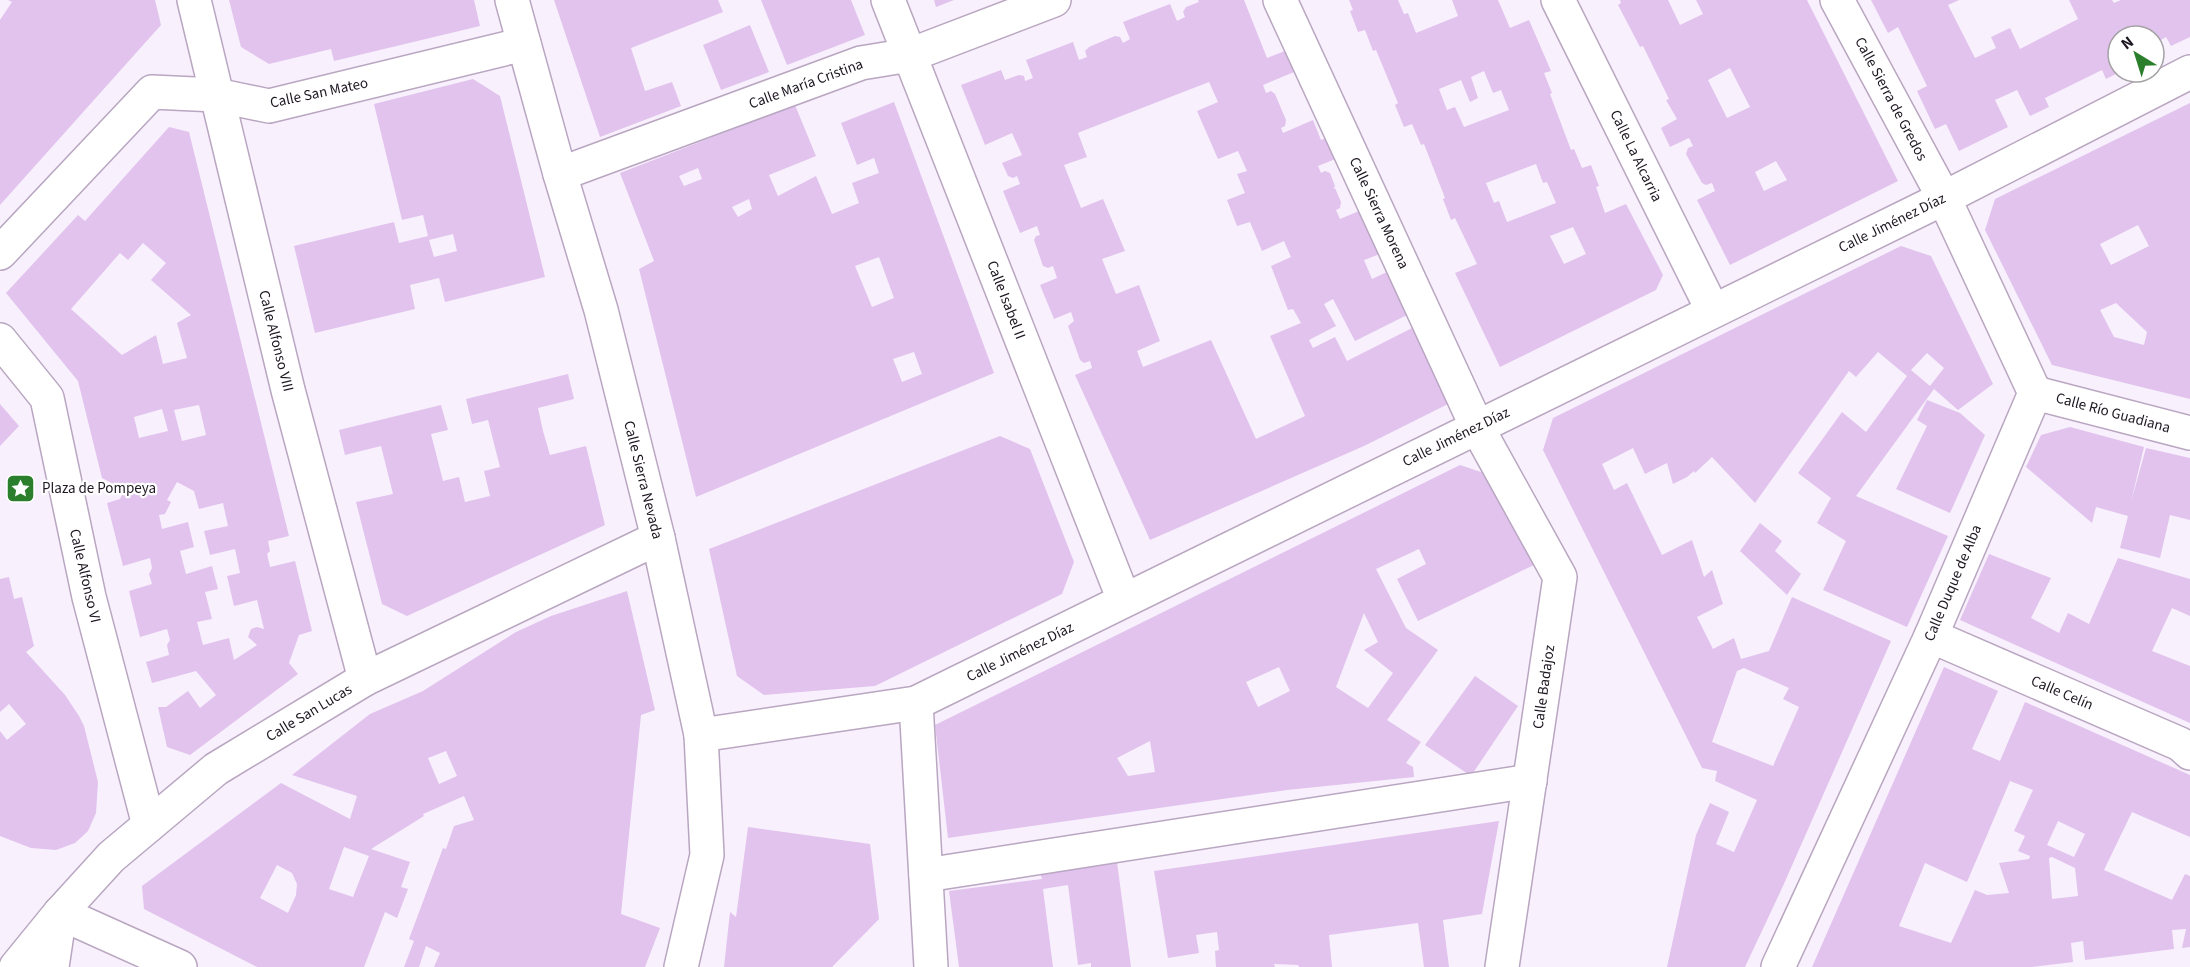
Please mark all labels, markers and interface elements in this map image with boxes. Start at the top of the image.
north arrow [2106,24,2166,84]
text: N [2116,31,2138,55]
street label: Calle Sierra de Gredos [1850,33,1932,165]
street label: Calle María Cristina [746,54,866,114]
street label: Calle San Mateo [268,72,370,114]
street label: Calle La Alcarria [1605,106,1667,206]
street label: Calle Sierra Morena [1344,154,1414,272]
street label: Calle Jiménez Díaz [1835,188,1949,258]
street label: Calle Isabel II [981,258,1031,342]
street label: Calle Alfonso VIII [253,288,299,394]
street label: Calle Río Guadiana [2053,388,2173,438]
street label: Calle Jiménez Díaz [1399,402,1513,472]
street label: Calle Sierra Nevada [618,419,668,541]
place icon: Plaza de Pompeya [5,472,37,504]
place label: Plaza de Pompeya [42,478,156,499]
street label: Calle Duque de Alba [1919,521,1987,645]
street label: Calle Alfonso VI [64,527,106,625]
street label: Calle Jiménez Díaz [963,617,1077,687]
street label: Calle Badajoz [1528,644,1560,730]
street label: Calle Celín [2028,670,2096,716]
street label: Calle San Lucas [262,679,356,747]

